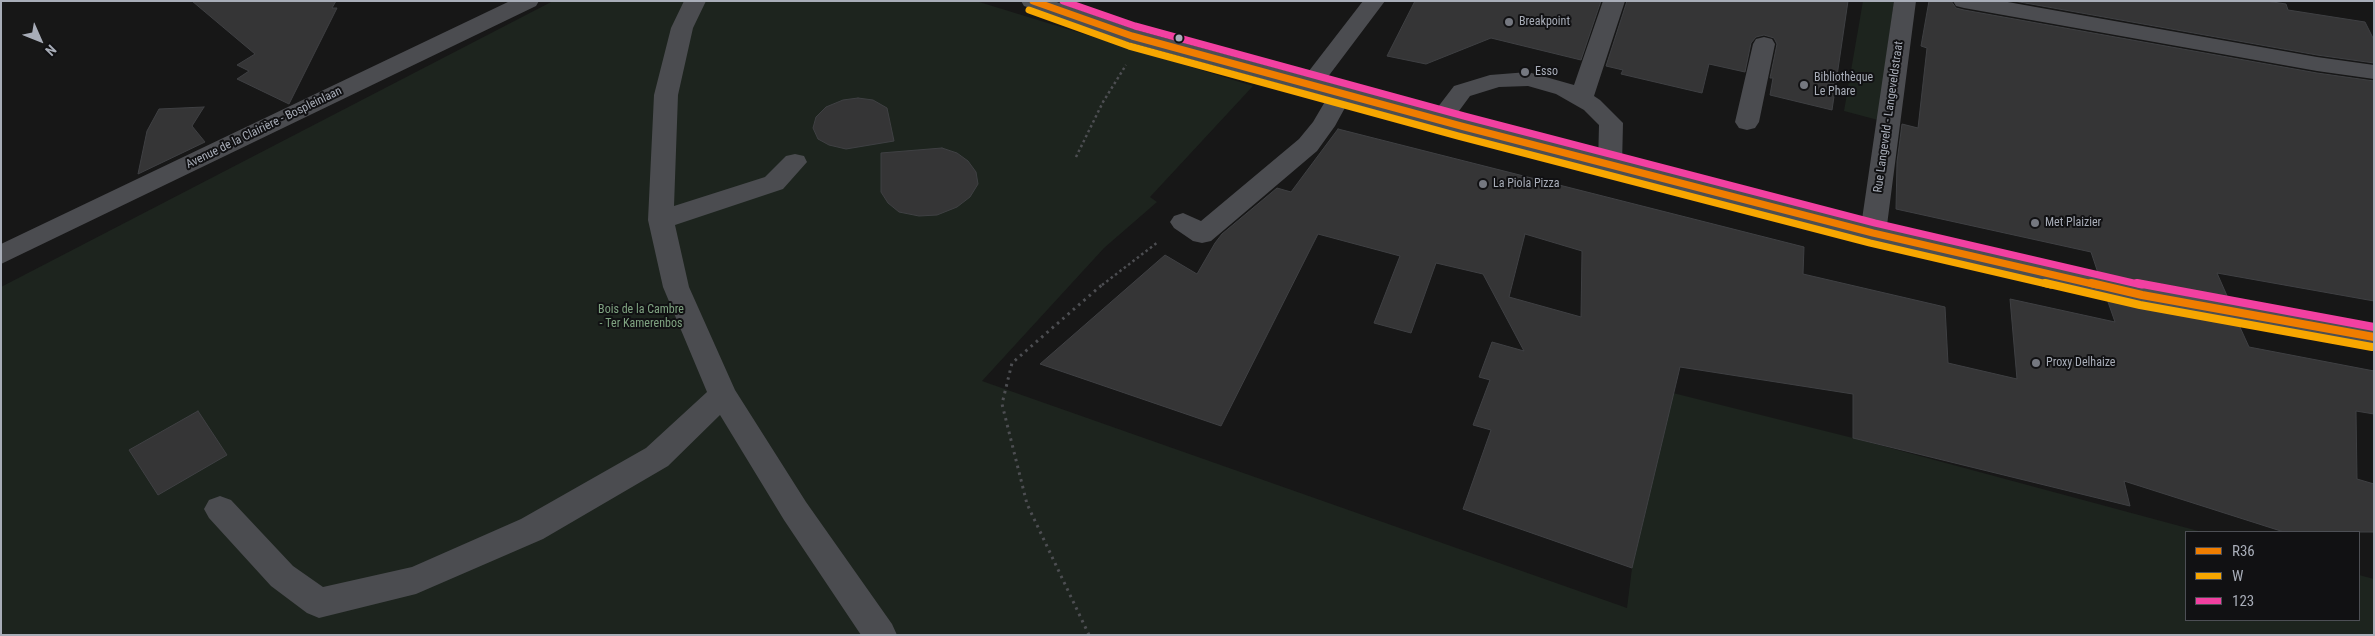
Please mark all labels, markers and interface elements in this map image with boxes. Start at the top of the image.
north arrow [15,15,65,65]
place label: Breakpoint [1519,15,1570,29]
marker: Breakpoint [1503,16,1515,28]
unlabelled marker [1174,33,1184,43]
street label: Rue Langeveld - Langeveldstraat [1871,40,1907,194]
text: N [42,42,60,59]
place label: Esso [1535,65,1558,79]
marker: Esso [1519,66,1531,78]
place label: Bibliothèque Le Phare [1814,71,1873,99]
marker: Bibliothèque Le Phare [1798,79,1810,91]
street label: Avenue de la Clairière - Bospleinlaan [184,84,344,172]
place label: La Piola Pizza [1493,177,1560,191]
marker: La Piola Pizza [1477,178,1489,190]
place label: Met Plaizier [2045,216,2101,230]
marker: Met Plaizier [2029,217,2041,229]
park label: Bois de la Cambre - Ter Kamerenbos [598,303,684,331]
place label: Proxy Delhaize [2046,356,2115,370]
marker: Proxy Delhaize [2030,357,2042,369]
legend [2185,531,2360,621]
text: R36 [2232,542,2255,560]
text: W [2232,567,2243,585]
text: 123 [2232,592,2254,610]

